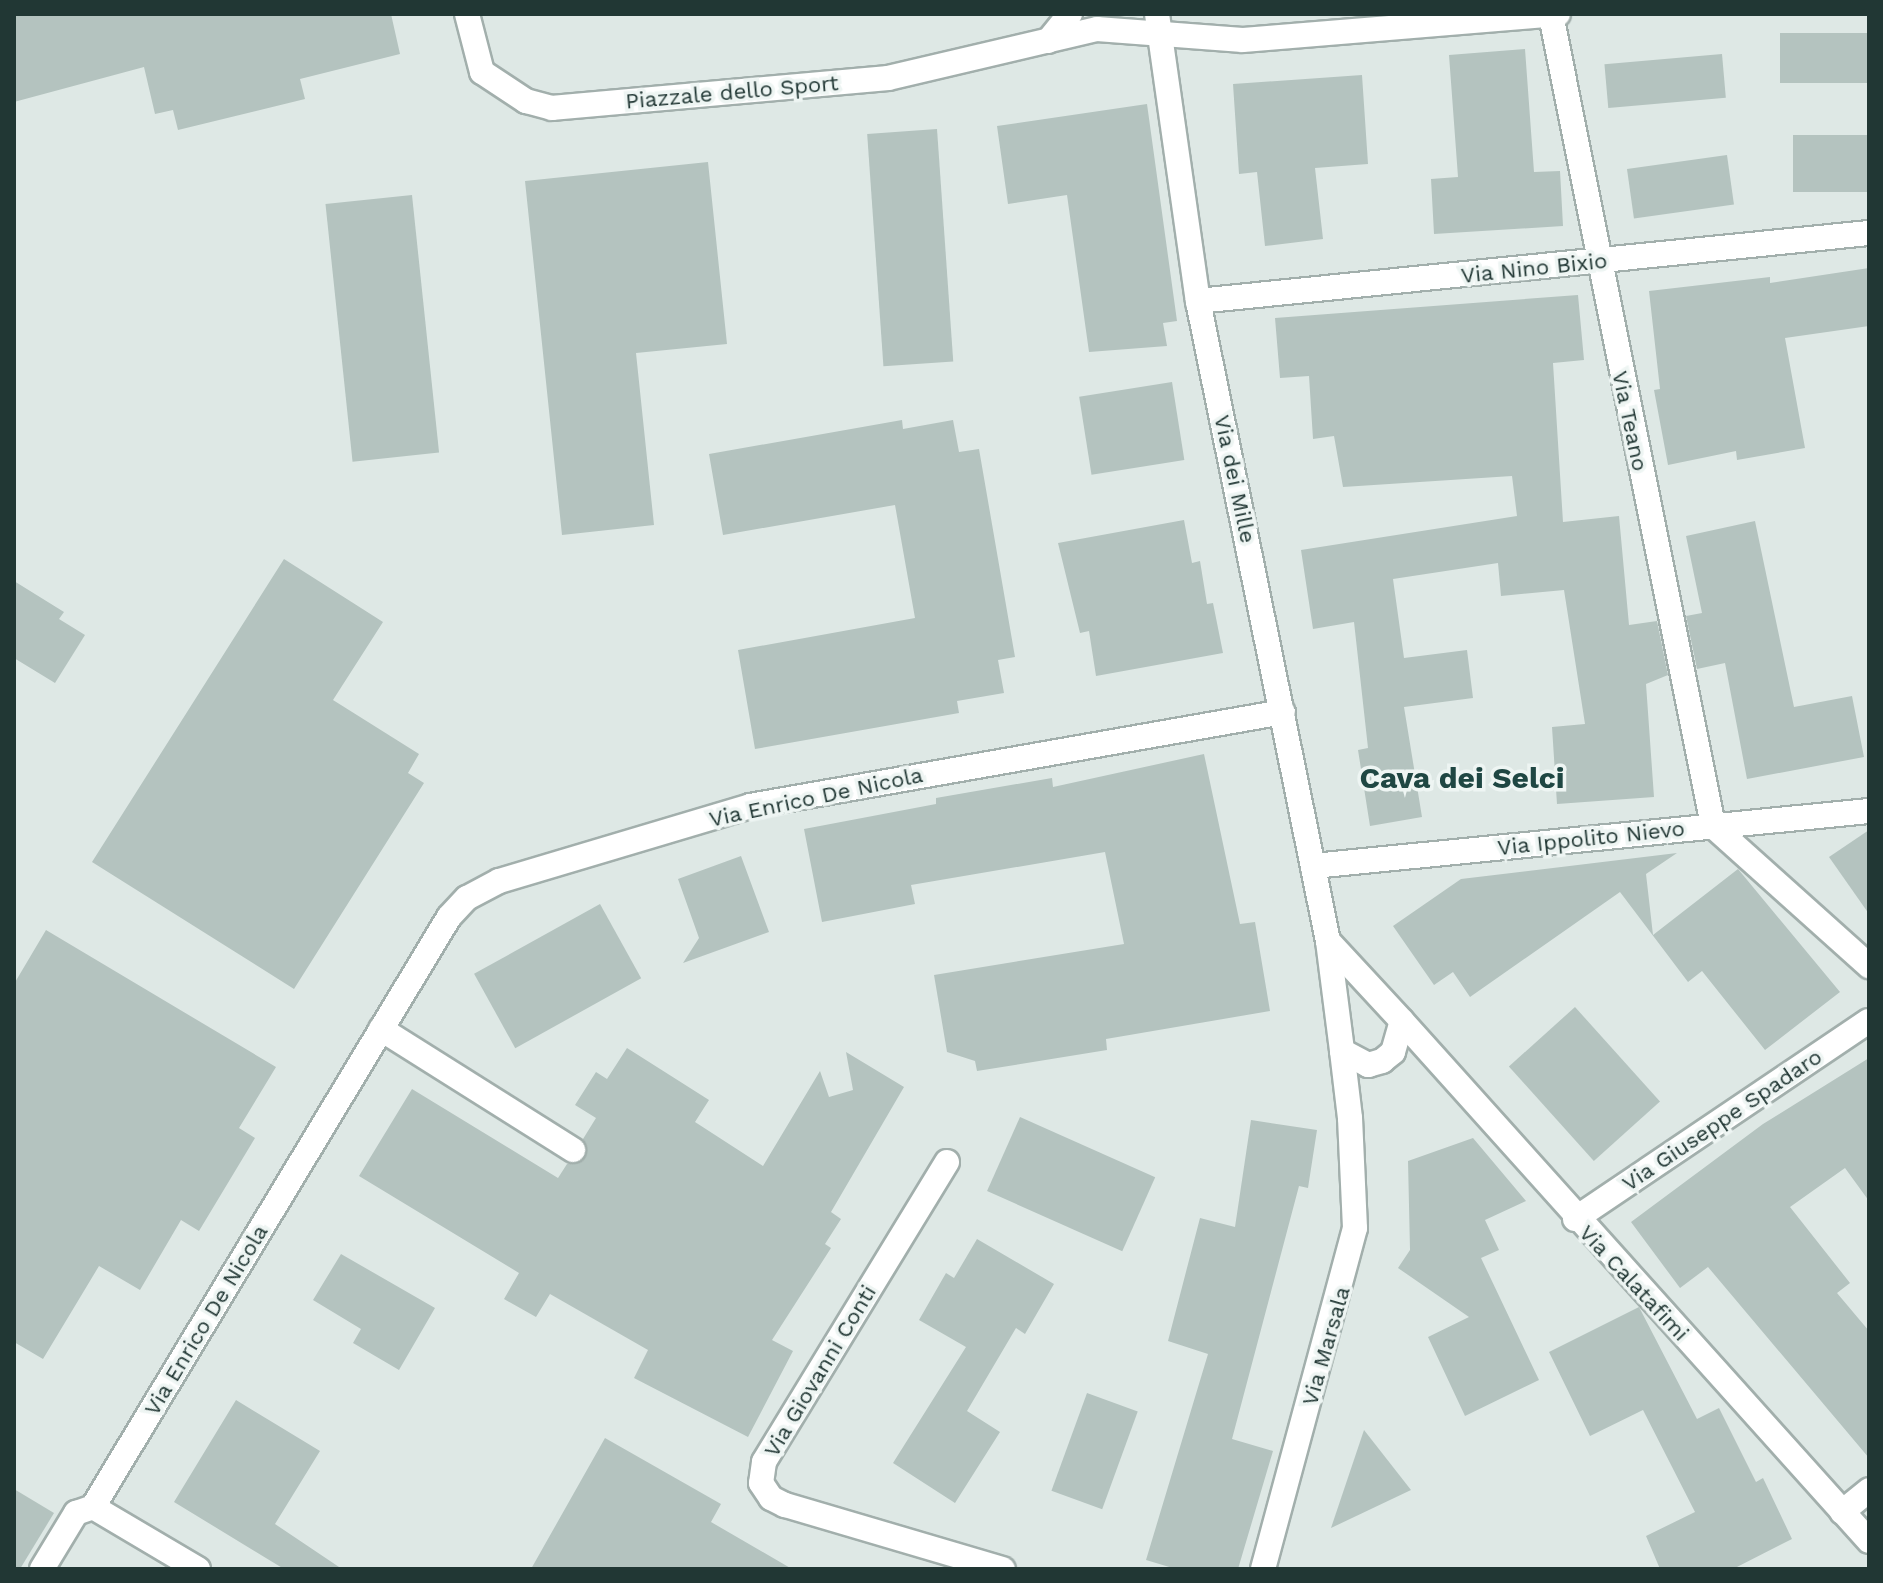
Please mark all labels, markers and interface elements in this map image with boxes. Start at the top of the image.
street label: Piazzale dello Sport [624,70,840,114]
street label: Via Nino Bixio [1459,247,1609,289]
street label: Via Teano [1606,368,1654,474]
street label: Via dei Mille [1209,412,1261,546]
district label: Cava dei Selci [1359,760,1565,796]
street label: Via Enrico De Nicola [706,761,926,833]
street label: Via Ippolito Nievo [1496,815,1686,861]
street label: Via Giuseppe Spadaro [1617,1043,1827,1197]
street label: Via Calatafimi [1573,1219,1695,1347]
street label: Via Enrico De Nicola [138,1220,274,1420]
street label: Via Giovanni Conti [758,1280,882,1462]
street label: Via Marsala [1296,1283,1356,1409]

